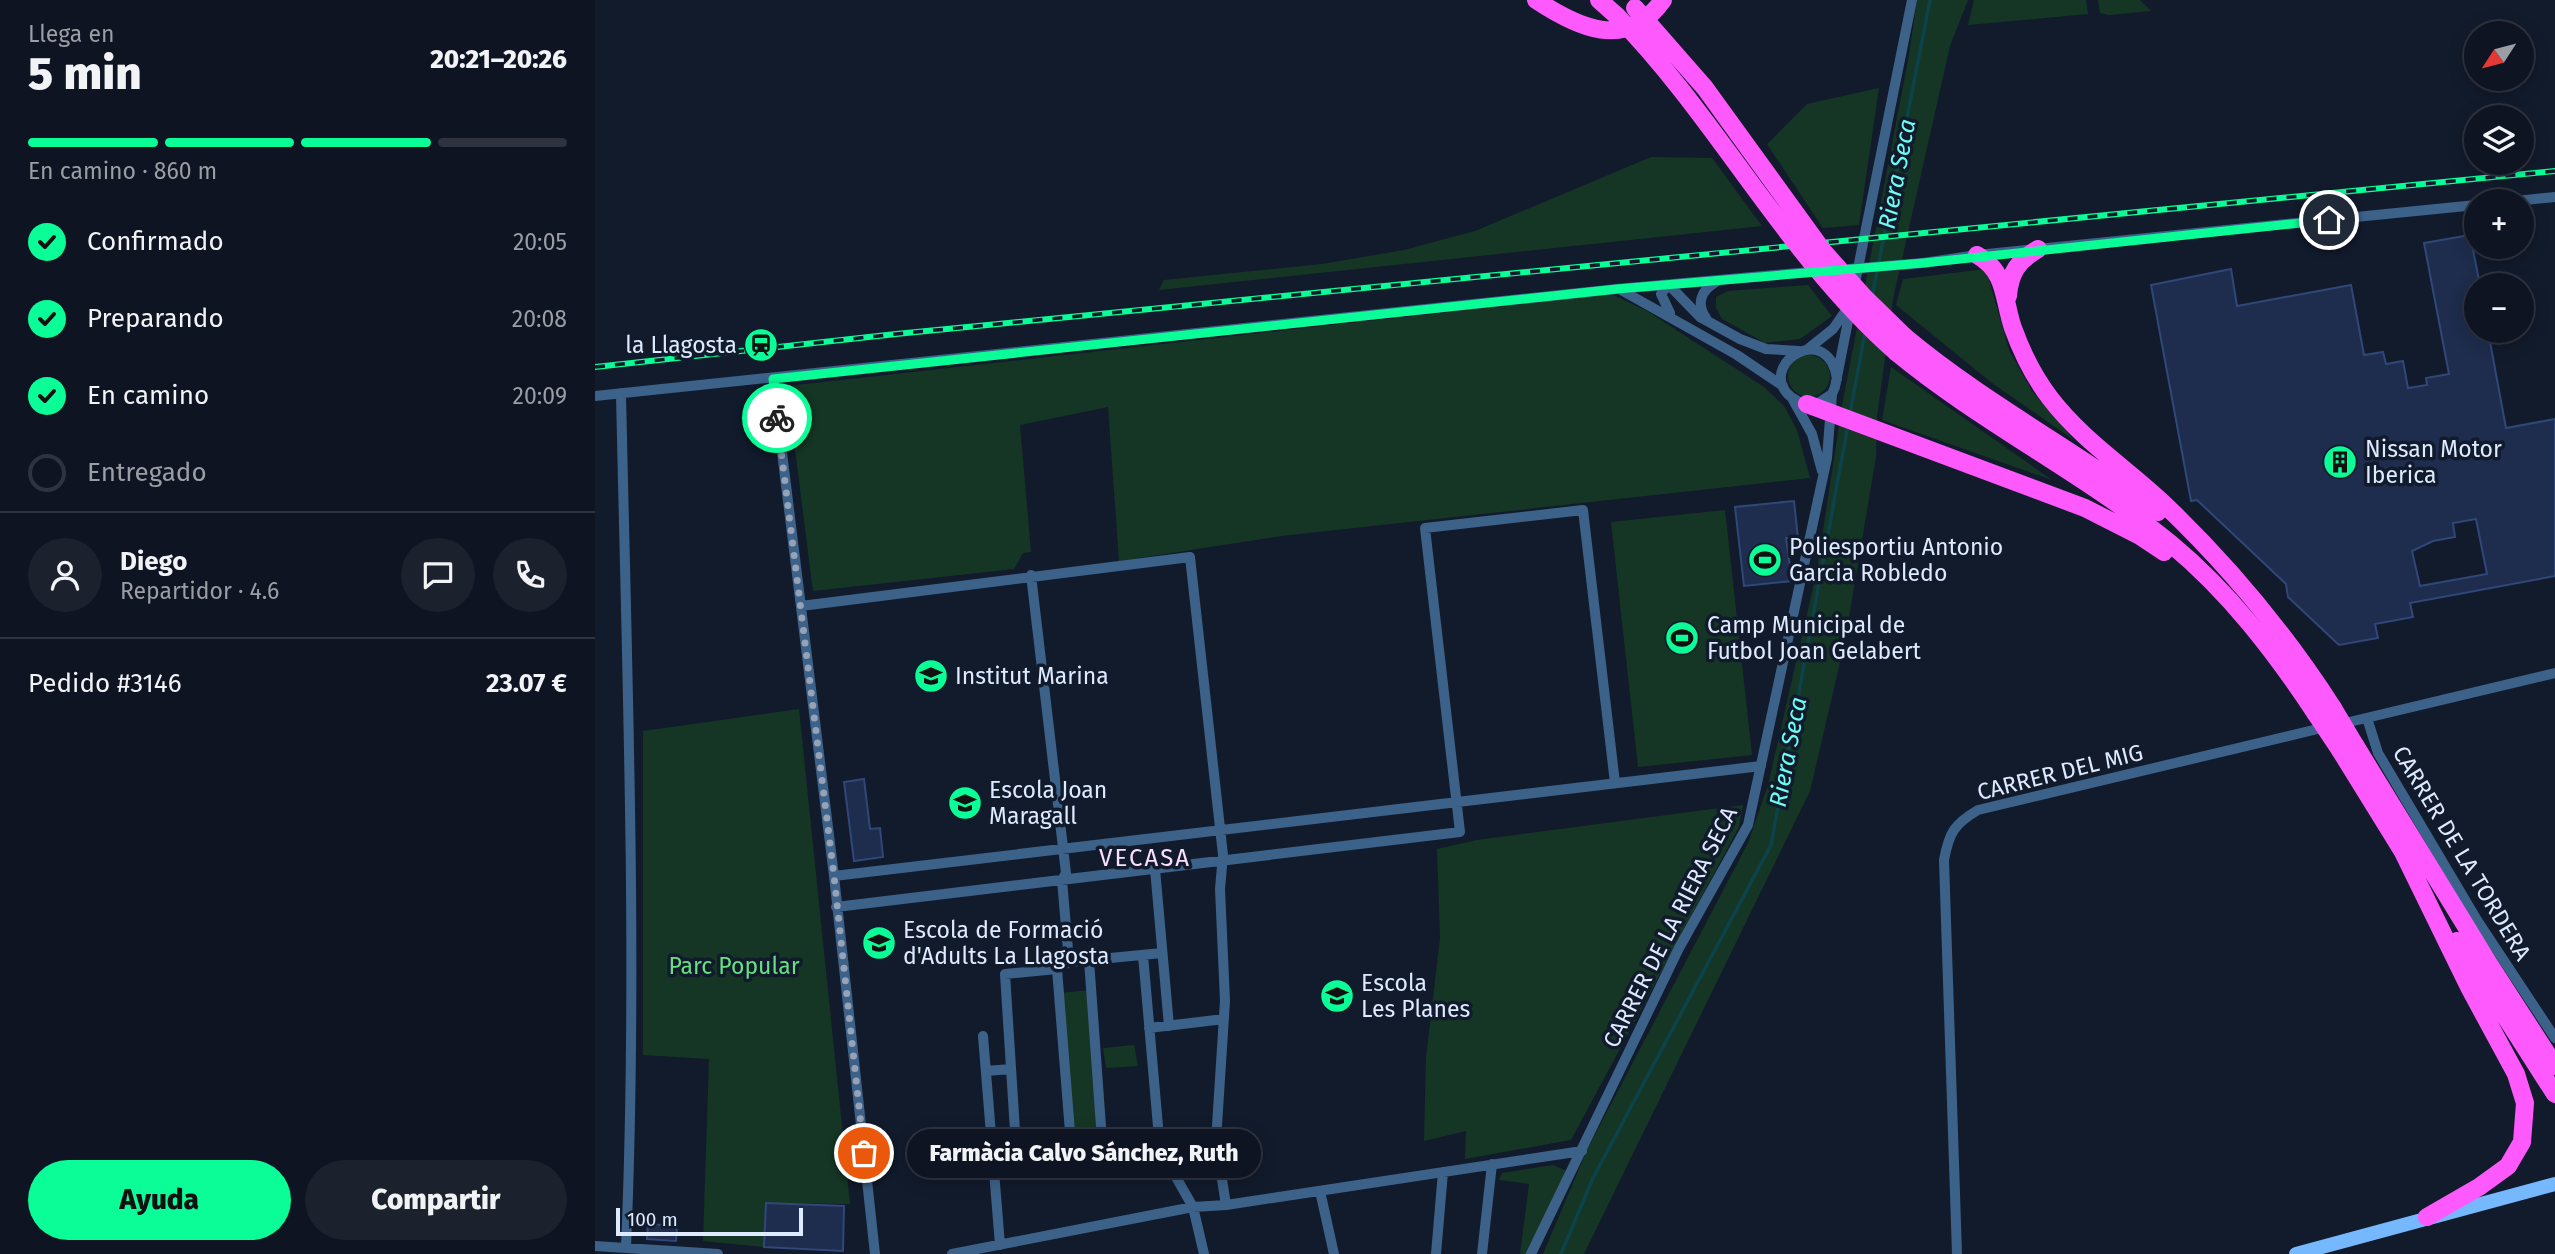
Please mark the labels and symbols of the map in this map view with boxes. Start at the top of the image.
north arrow [2464,21,2534,91]
water label: Riera Seca [1873,117,1921,231]
pin [2299,190,2359,250]
station icon: la Llagosta [742,326,780,364]
place label: la Llagosta [625,331,737,359]
courier [742,383,812,453]
place label: Nissan Motor Iberica [2365,435,2502,489]
building icon: Nissan Motor Iberica [2321,443,2359,481]
place label: Poliesportiu Antonio Garcia Robledo [1789,533,2003,587]
sports icon: Poliesportiu Antonio Garcia Robledo [1746,541,1784,579]
place label: Camp Municipal de Futbol Joan Gelabert [1707,611,1922,665]
sports icon: Camp Municipal de Futbol Joan Gelabert [1663,619,1701,657]
school or university icon: Institut Marina [912,657,950,695]
place label: Institut Marina [955,662,1109,690]
water label: Riera Seca [1764,695,1812,809]
street label: CARRER DEL MIG [1974,738,2146,806]
street label: CARRER DE LA TORDERA [2387,741,2538,966]
place label: Escola Joan Maragall [989,776,1107,830]
school or university icon: Escola Joan Maragall [946,784,984,822]
street label: CARRER DE LA RIERA SECA [1597,801,1743,1052]
district label: VECASA [1099,844,1191,872]
place label: Escola de Formació d'Adults La Llagosta [903,916,1110,970]
school or university icon: Escola de Formació d'Adults La Llagosta [860,924,898,962]
park label: Parc Popular [668,952,800,980]
place label: Escola Les Planes [1361,969,1470,1023]
school or university icon: Escola Les Planes [1318,977,1356,1015]
pin [834,1123,894,1183]
callout: Farmàcia Calvo Sánchez, Ruth [906,1128,1259,1178]
scale bar [616,1205,803,1237]

